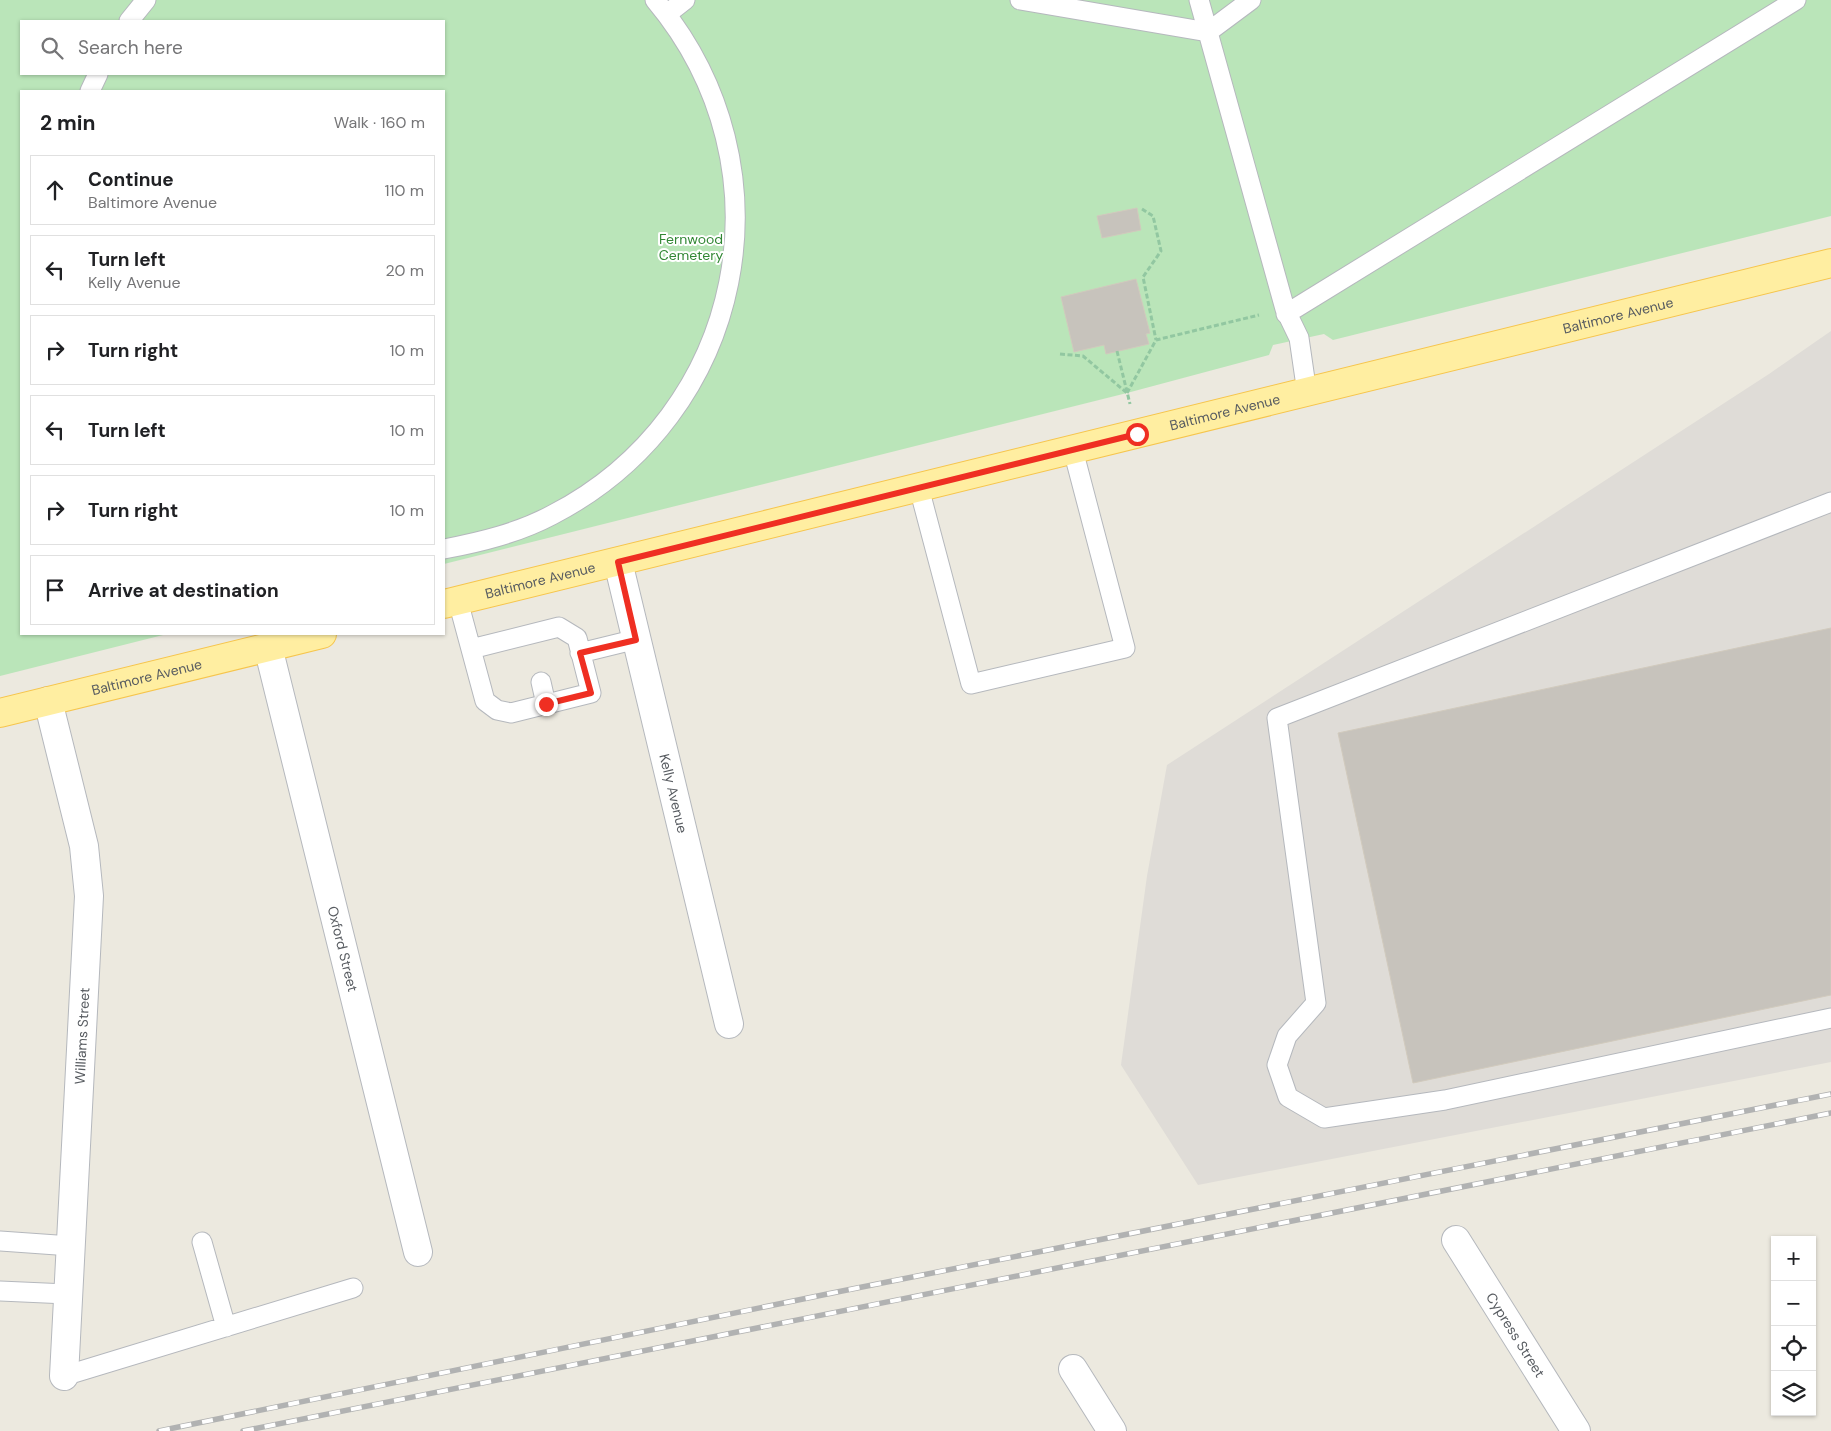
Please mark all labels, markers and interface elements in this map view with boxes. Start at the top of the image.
search box [20,20,445,75]
icon: search [38,34,66,62]
text: Search here [78,35,183,60]
text: 2 min [40,109,96,137]
text: Walk · 160 m [334,112,425,133]
text: Continue [88,167,174,192]
icon: ahead [41,176,69,204]
text: 110 m [385,180,424,201]
text: Baltimore Avenue [88,192,217,213]
park label: Fernwood Cemetery [659,230,723,264]
text: Turn left [88,247,166,272]
icon: left [41,256,69,284]
text: 20 m [385,260,424,281]
text: Kelly Avenue [88,272,181,293]
street label: Baltimore Avenue [1561,293,1675,338]
icon: right [41,336,69,364]
text: Turn right [88,338,178,363]
text: 10 m [390,340,424,361]
street label: Baltimore Avenue [1168,390,1282,434]
icon: left [41,416,69,444]
text: Turn left [88,418,166,443]
text: 10 m [390,420,424,441]
route start [1126,423,1149,446]
icon: right [41,496,69,524]
text: Turn right [88,498,178,523]
text: 10 m [390,500,424,521]
street label: Baltimore Avenue [483,558,597,603]
icon: arrive [41,576,69,604]
text: Arrive at destination [88,578,279,603]
street label: Baltimore Avenue [90,655,204,699]
route end [535,693,558,716]
street label: Kelly Avenue [655,752,692,835]
street label: Oxford Street [324,904,362,994]
street label: Williams Street [70,987,94,1085]
map controls [1771,1236,1816,1416]
button: + [1771,1236,1816,1281]
button: − [1771,1281,1816,1326]
street label: Cypress Street [1482,1289,1549,1381]
button: locate [1771,1326,1816,1371]
button: layers [1771,1371,1816,1416]

